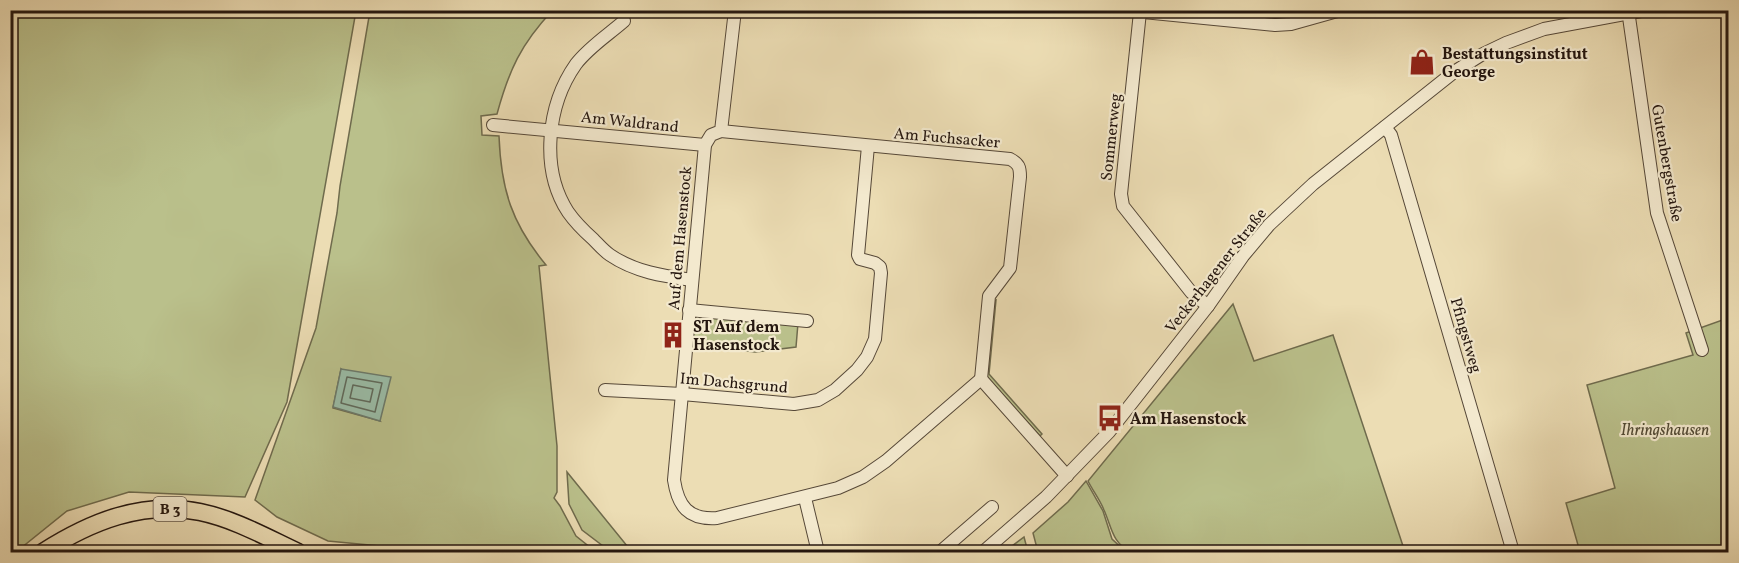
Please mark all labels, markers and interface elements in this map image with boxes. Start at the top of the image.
place label: Bestattungsinstitut George [1442,44,1588,84]
shop icon: Bestattungsinstitut George [1407,47,1437,77]
street label: Sommerweg [1096,92,1128,182]
street label: Gutenbergstraße [1645,103,1687,224]
street label: Am Waldrand [580,107,680,139]
street label: Am Fuchsacker [893,123,1001,155]
street label: Auf dem Hasenstock [664,165,698,311]
street label: Veckerhagener Straße [1161,204,1272,338]
street label: Pfingstweg [1444,295,1486,376]
place label: ST Auf dem Hasenstock [693,317,780,357]
building icon: ST Auf dem Hasenstock [658,320,688,350]
street label: Im Dachsgrund [679,368,789,400]
bus stop icon: Am Hasenstock [1095,403,1125,433]
place label: Am Hasenstock [1130,409,1247,431]
park label: Ihringshausen [1621,420,1709,442]
road number: B 3 [154,497,186,521]

